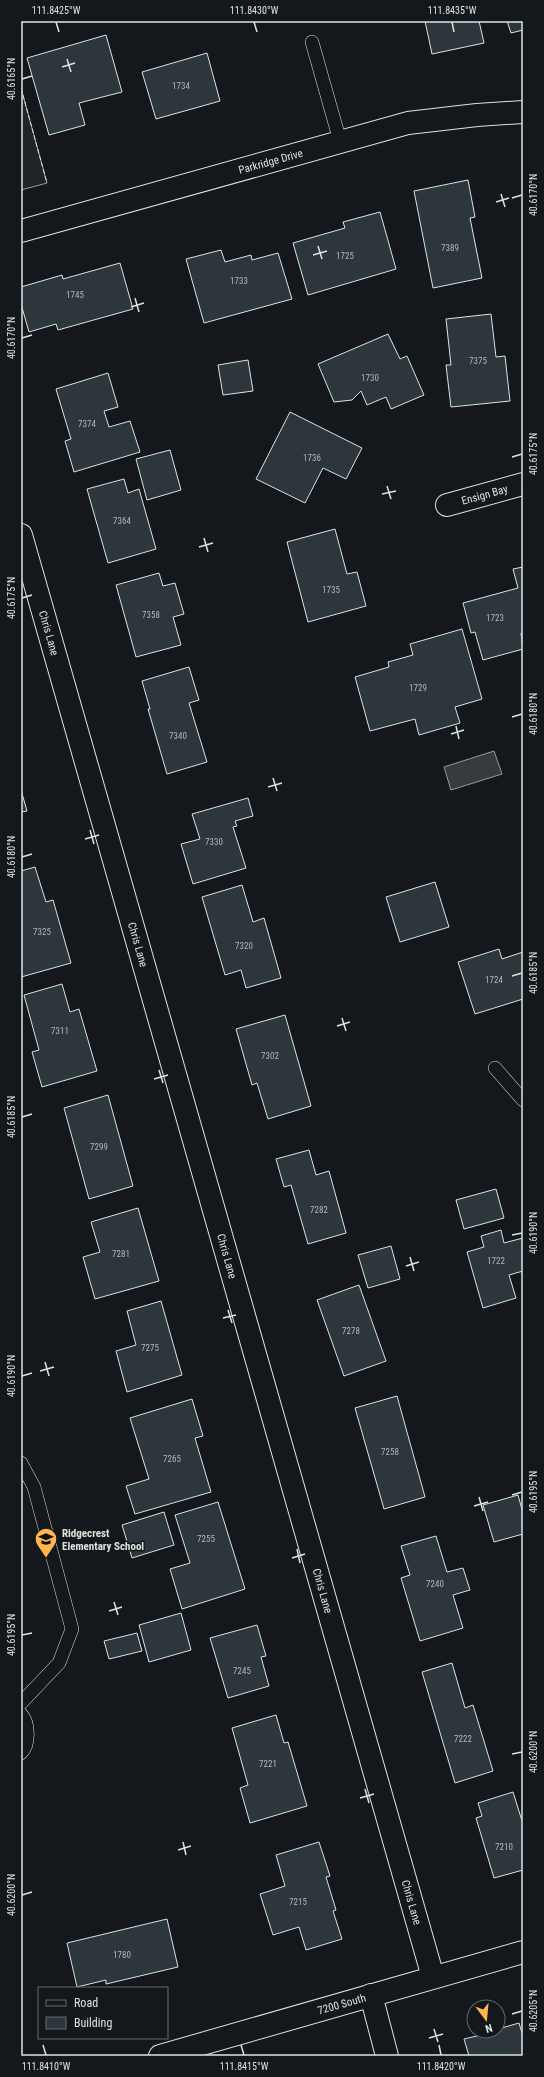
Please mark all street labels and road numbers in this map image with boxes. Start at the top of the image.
street label: Parkridge Drive [237,146,304,177]
street label: Ensign Bay [460,482,510,507]
street label: Chris Lane [36,609,62,657]
street label: Chris Lane [125,921,151,969]
street label: Chris Lane [214,1232,240,1280]
street label: Chris Lane [310,1567,335,1615]
street label: Chris Lane [399,1878,424,1926]
street label: 7200 South [316,1991,367,2017]

